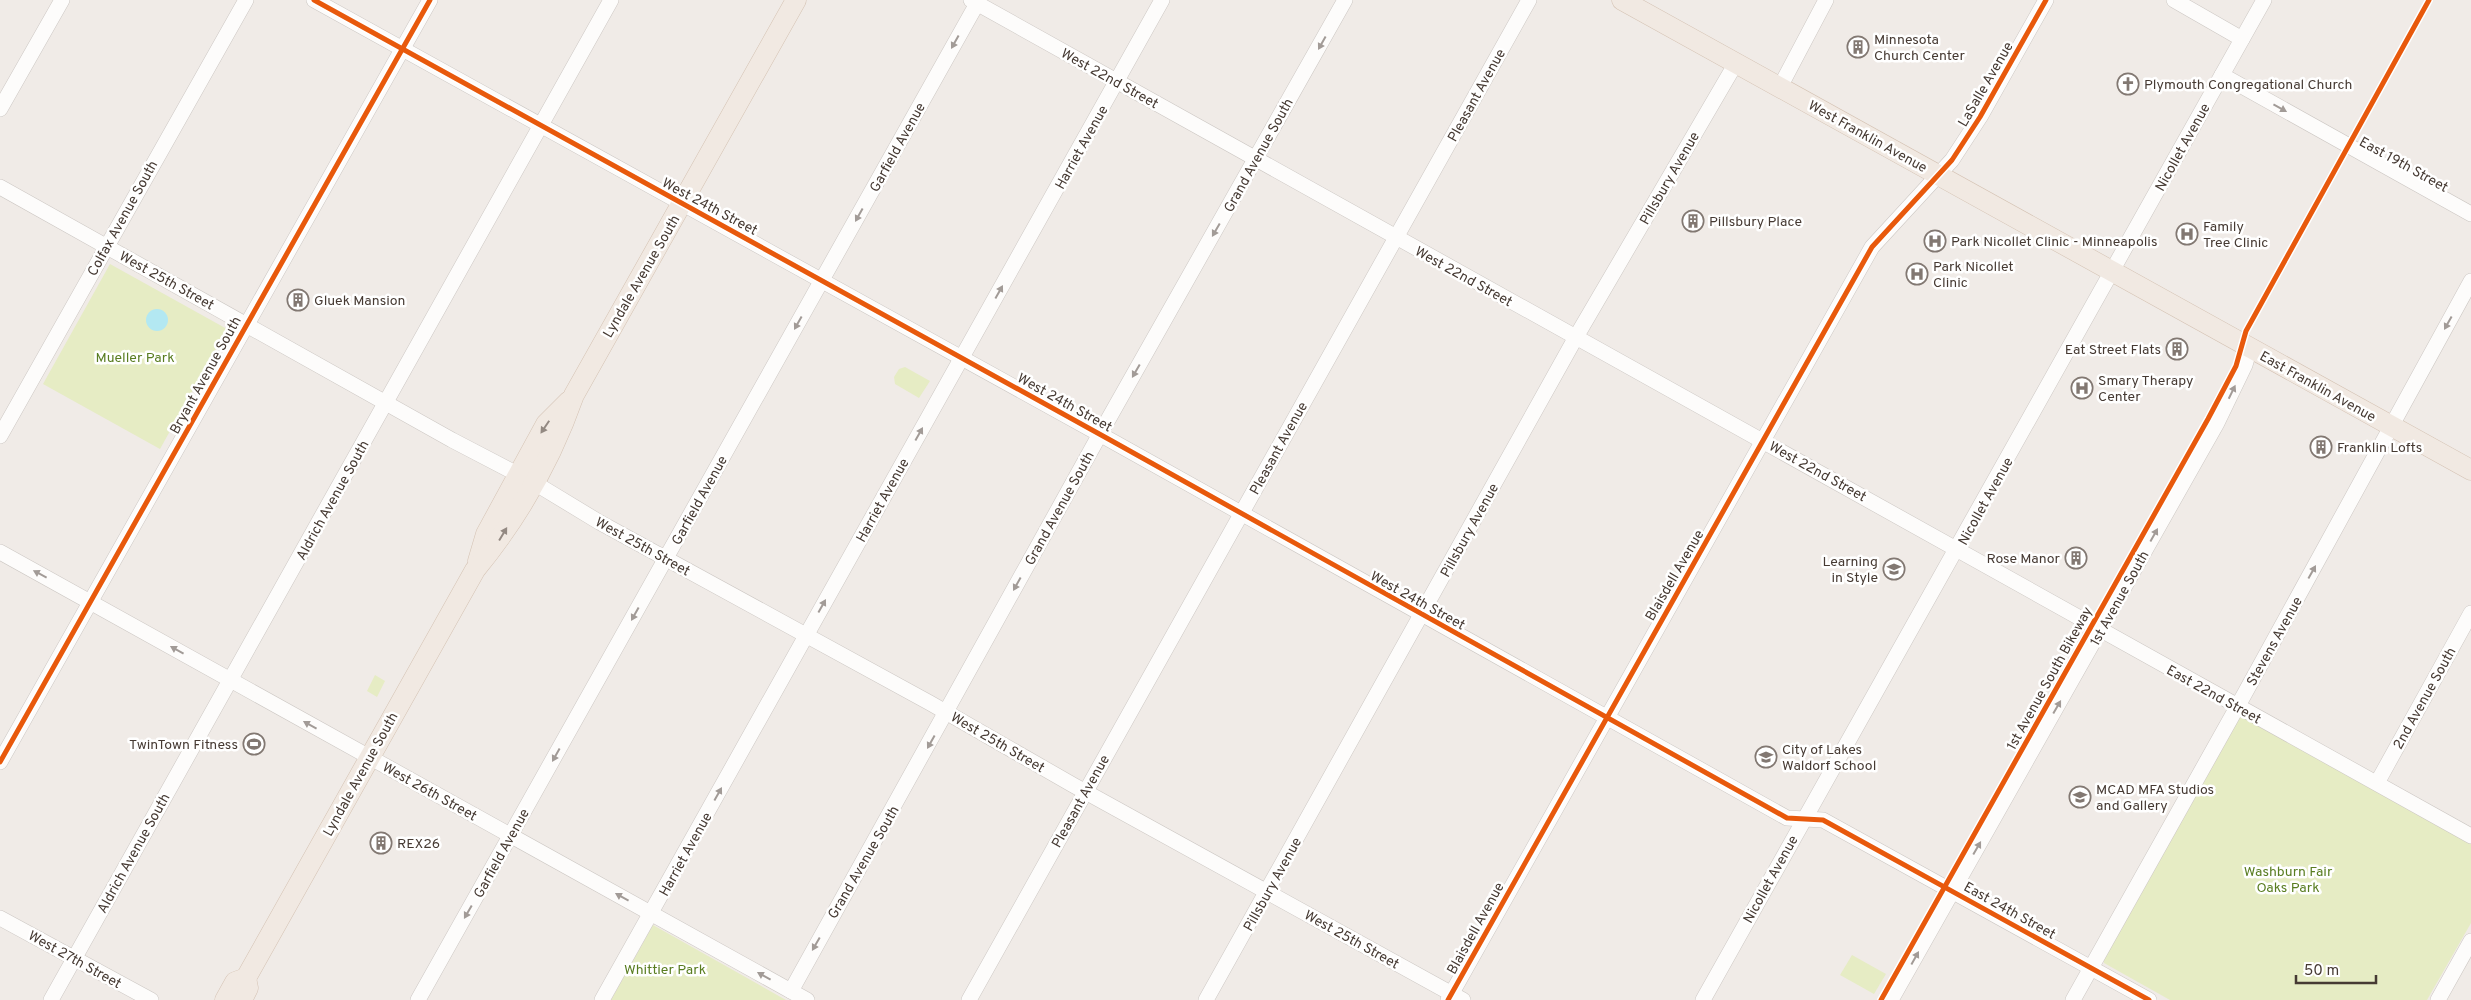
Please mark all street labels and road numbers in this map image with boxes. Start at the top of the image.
street label: LaSalle Avenue [1955,39,2017,130]
street label: West 22nd Street [1058,46,1161,113]
street label: Pleasant Avenue [1445,46,1510,145]
street label: Grand Avenue South [1221,96,1298,216]
street label: West Franklin Avenue [1805,98,1930,177]
street label: Garfield Avenue [867,100,930,195]
street label: Nicollet Avenue [2152,101,2214,195]
street label: Harriet Avenue [1052,103,1112,193]
street label: Pillsbury Avenue [1637,129,1704,228]
street label: East 19th Street [2356,134,2451,197]
street label: Colfax Avenue South [84,158,162,280]
street label: West 24th Street [659,175,760,240]
street label: Lyndale Avenue South [600,212,684,341]
street label: West 22nd Street [1412,244,1515,311]
street label: West 25th Street [116,248,217,314]
street label: Bryant Avenue South [167,314,246,438]
street label: East Franklin Avenue [2256,348,2378,426]
street label: West 24th Street [1014,370,1115,436]
street label: Pleasant Avenue [1247,399,1312,498]
street label: Aldrich Avenue South [293,438,373,564]
street label: West 22nd Street [1766,439,1869,506]
street label: Grand Avenue South [1022,449,1099,569]
street label: Garfield Avenue [669,453,732,548]
street label: Nicollet Avenue [1955,455,2017,549]
street label: Harriet Avenue [853,456,913,546]
street label: Pillsbury Avenue [1438,481,1503,581]
street label: West 25th Street [592,514,693,580]
street label: Blaisdell Avenue [1642,527,1708,624]
street label: 1st Avenue South [2087,548,2153,649]
street label: West 24th Street [1367,568,1468,634]
street label: Stevens Avenue [2244,594,2307,689]
street label: 1st Avenue South Bikeway [2004,604,2097,753]
street label: 2nd Avenue South [2390,645,2460,753]
street label: East 22nd Street [2163,662,2264,728]
street label: West 25th Street [947,709,1047,777]
street label: Lyndale Avenue South [320,710,402,840]
street label: Pleasant Avenue [1049,752,1114,851]
street label: West 26th Street [379,759,480,825]
street label: Aldrich Avenue South [94,791,174,917]
street label: Grand Avenue South [825,803,904,922]
street label: Garfield Avenue [471,806,534,901]
street label: Harriet Avenue [656,810,716,900]
street label: Nicollet Avenue [1740,833,1802,927]
street label: Pillsbury Avenue [1241,835,1306,935]
street label: East 24th Street [1960,879,2058,944]
street label: Blaisdell Avenue [1444,880,1509,978]
street label: West 25th Street [1301,907,1402,973]
street label: West 27th Street [25,928,124,993]

